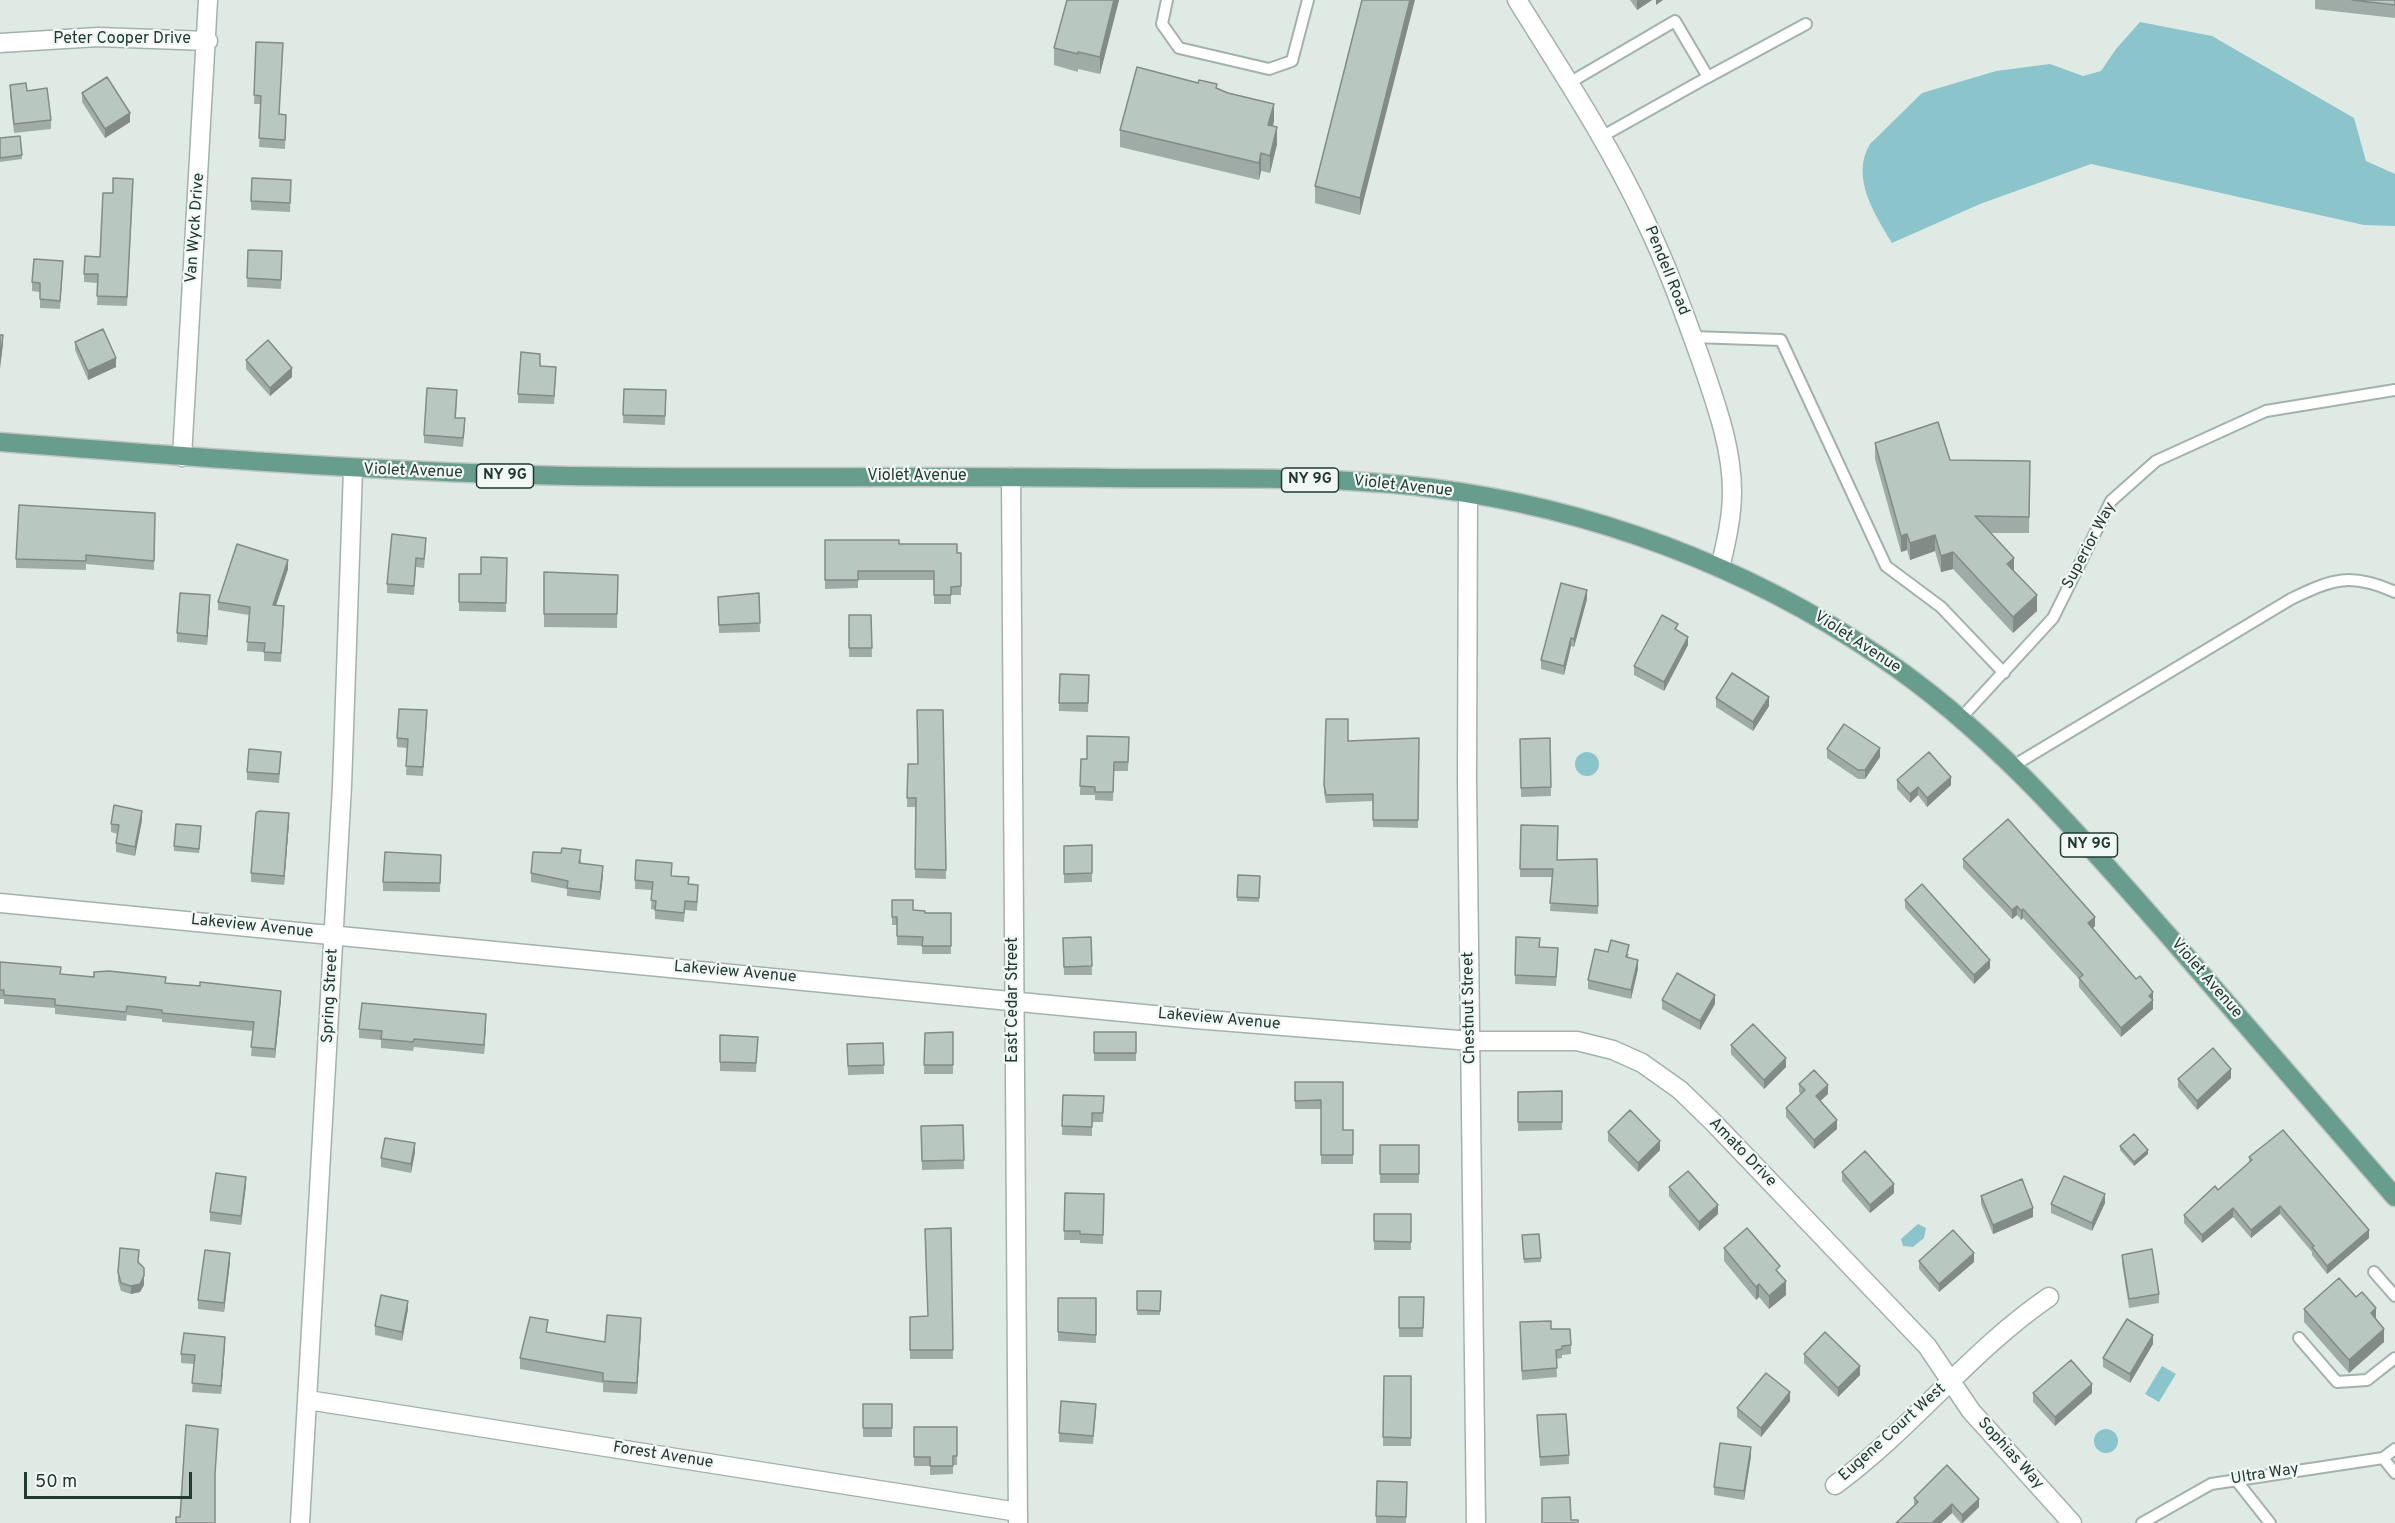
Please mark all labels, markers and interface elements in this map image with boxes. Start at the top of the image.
street label: Peter Cooper Drive [53,30,191,50]
street label: Van Wyck Drive [183,172,209,284]
street label: Pendell Road [1639,223,1693,319]
street label: Violet Avenue [363,461,463,483]
road number: NY 9G [476,464,534,488]
street label: Violet Avenue [867,467,967,487]
road number: NY 9G [1282,468,1338,492]
street label: Violet Avenue [1353,472,1453,502]
street label: Superior Way [2059,499,2121,593]
street label: Violet Avenue [1810,608,1904,678]
road number: NY 9G [2060,833,2118,857]
street label: Lakeview Avenue [190,911,314,943]
street label: Violet Avenue [2166,935,2246,1023]
street label: East Cedar Street [1004,937,1024,1063]
street label: Spring Street [319,948,343,1044]
street label: Chestnut Street [1459,952,1481,1064]
street label: Lakeview Avenue [673,958,797,988]
street label: Lakeview Avenue [1157,1005,1281,1035]
street label: Amato Drive [1704,1114,1780,1192]
street label: Eugene Court West [1835,1380,1951,1486]
street label: Sophias Way [1973,1414,2047,1494]
street label: Forest Avenue [611,1439,715,1473]
scale bar [27,1460,195,1498]
street label: Ultra Way [2230,1460,2300,1490]
text: 50 m [35,1471,77,1494]

